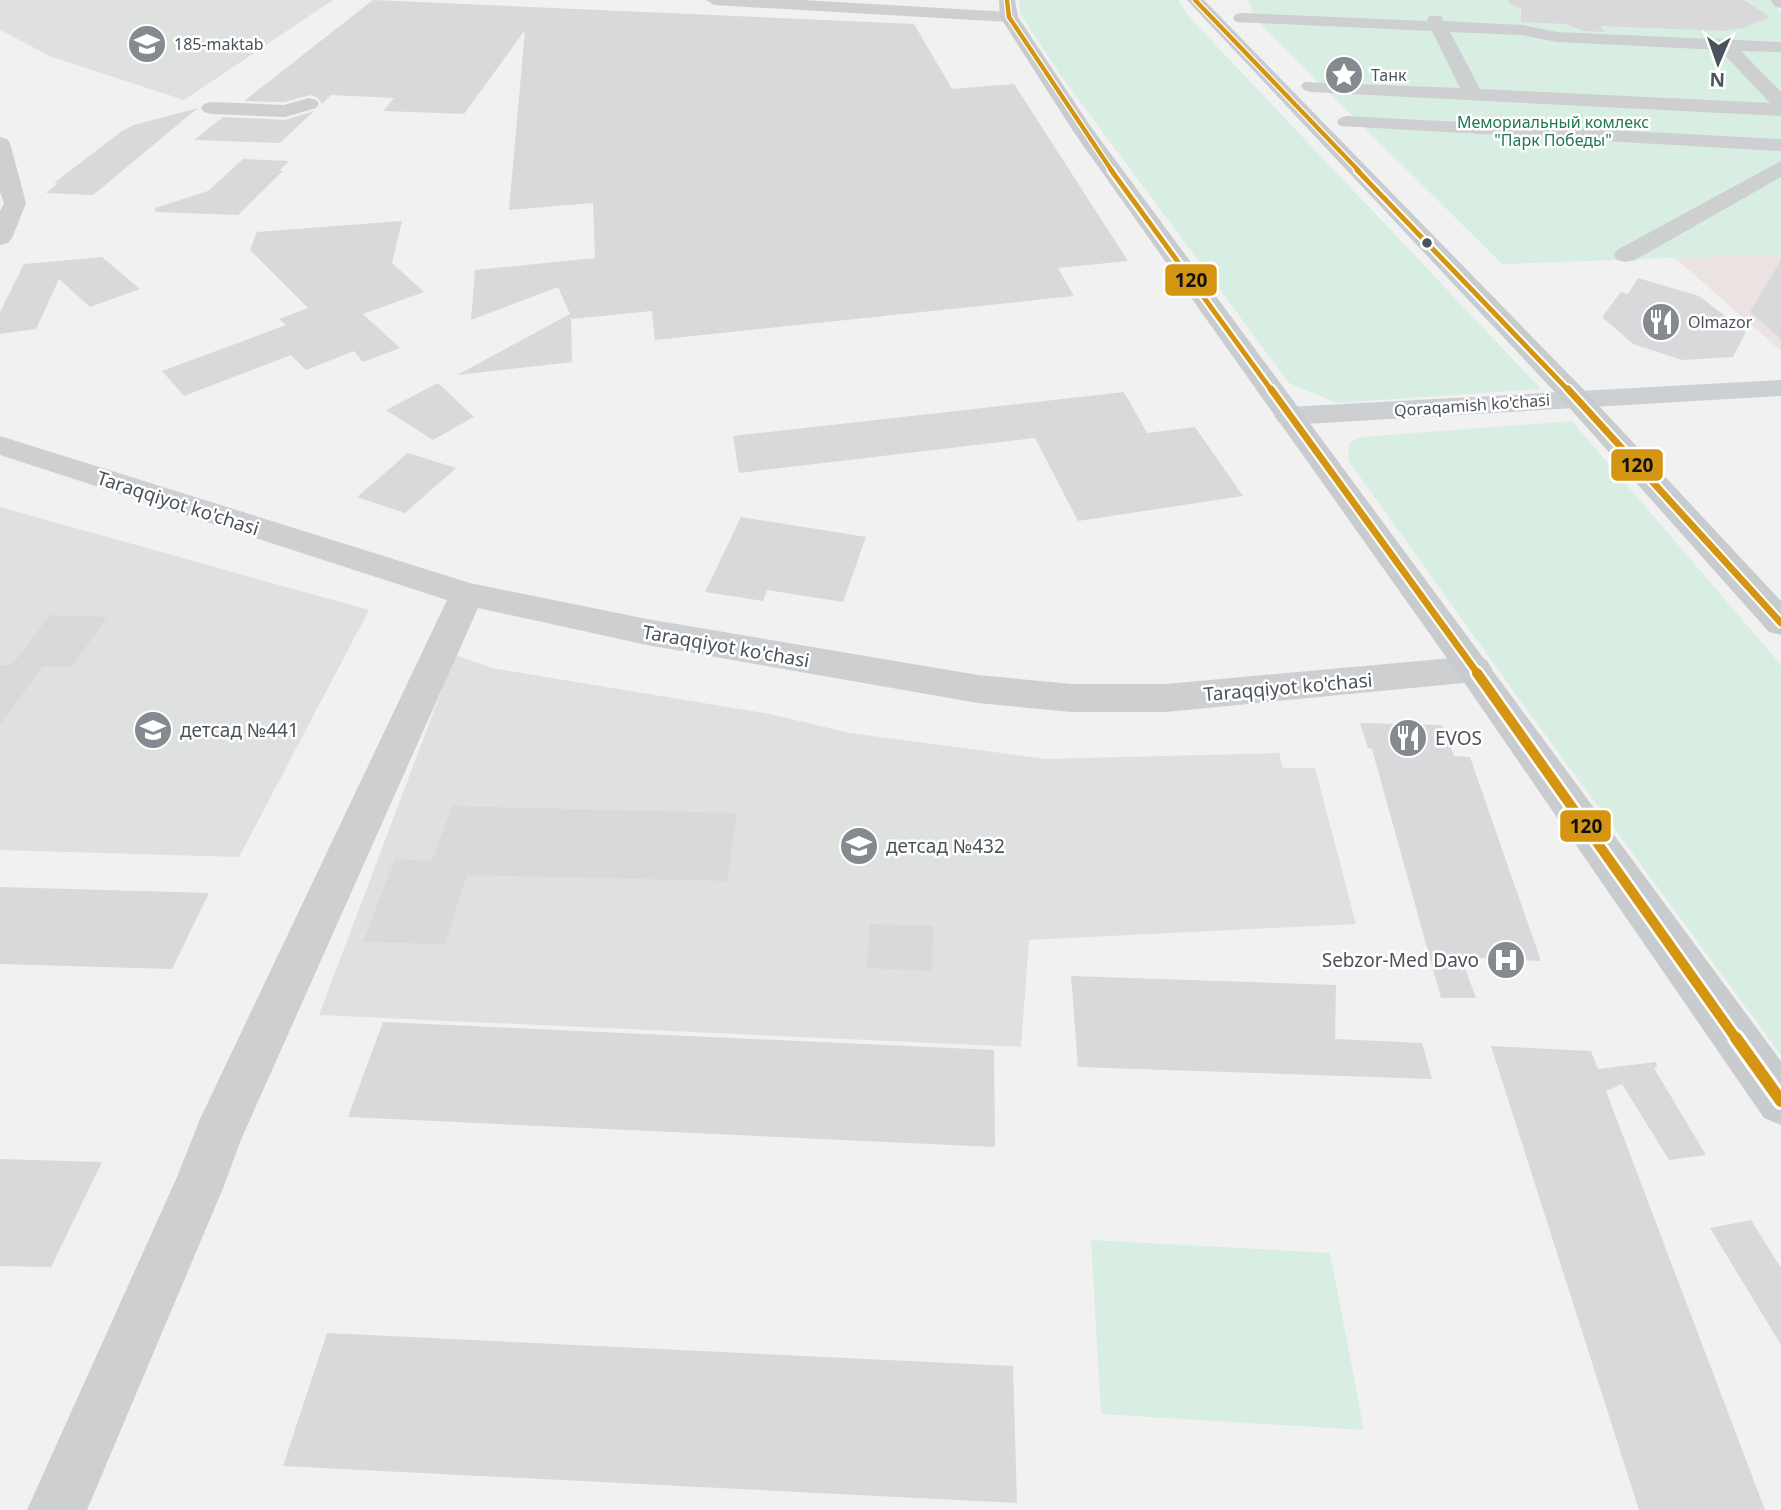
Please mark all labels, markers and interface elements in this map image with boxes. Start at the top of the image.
school or university icon: 185-maktab [126,23,168,65]
north arrow [1683,28,1753,98]
place label: 185-maktab [174,33,264,55]
place icon: Танк [1323,54,1365,96]
place label: Танк [1371,64,1407,86]
text: N [1709,67,1726,93]
park label: Мемориальный комлекс "Парк Победы" [1457,111,1649,151]
unlabelled marker [1420,236,1434,250]
line badge: 120 [1164,263,1218,297]
text: 120 [1175,267,1207,293]
restaurant icon: Olmazor [1640,301,1682,343]
place label: Olmazor [1688,311,1753,333]
street label: Qoraqamish ko'chasi [1393,389,1551,421]
line badge: 120 [1610,448,1664,482]
text: 120 [1621,452,1653,478]
street label: Taraqqiyot ko'chasi [94,464,262,542]
street label: Taraqqiyot ko'chasi [640,619,812,673]
street label: Taraqqiyot ko'chasi [1203,667,1373,707]
school or university icon: детсад №441 [132,709,174,751]
place label: детсад №441 [180,717,299,743]
restaurant icon: EVOS [1387,717,1429,759]
place label: EVOS [1435,725,1482,751]
line badge: 120 [1559,809,1612,843]
text: 120 [1570,813,1602,839]
school or university icon: детсад №432 [838,825,880,867]
place label: детсад №432 [886,833,1005,859]
hospital icon: Sebzor-Med Davo [1485,939,1527,981]
place label: Sebzor-Med Davo [1322,947,1479,973]

